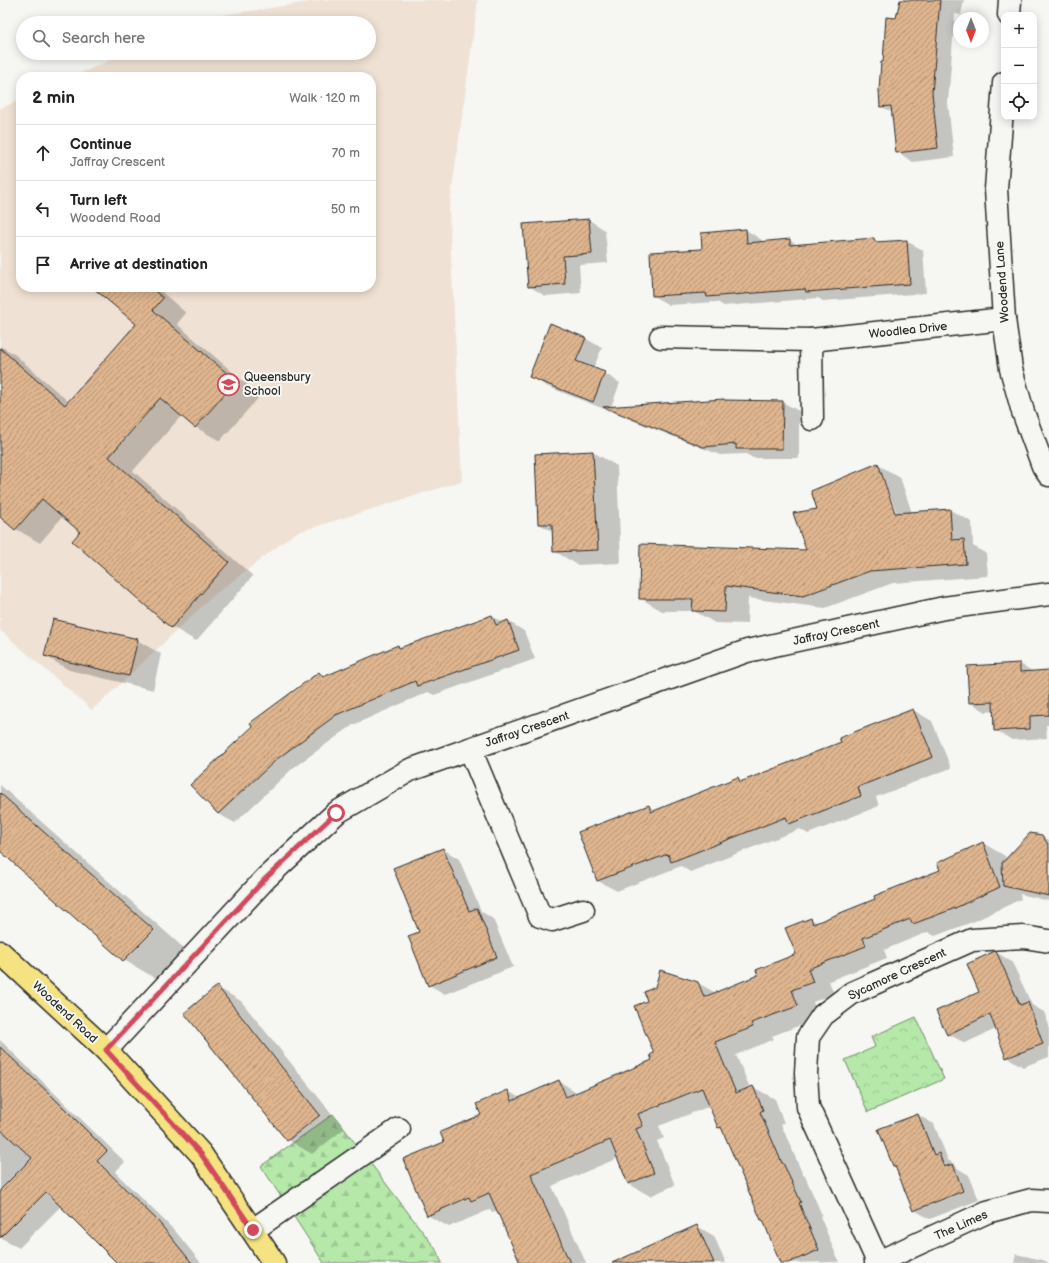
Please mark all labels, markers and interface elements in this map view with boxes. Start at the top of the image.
north arrow [953,12,989,48]
map controls [1001,12,1037,120]
button: + [1001,12,1037,48]
search box [16,16,376,60]
icon: search [30,27,52,49]
text: Search here [62,29,145,48]
button: − [1001,48,1037,84]
button: locate [1001,84,1037,120]
text: 2 min [32,88,75,108]
text: Walk · 120 m [289,90,360,106]
text: Continue [70,135,132,154]
icon: ahead [32,142,54,164]
text: 70 m [332,145,360,161]
text: Jaffray Crescent [70,154,165,170]
text: Turn left [70,191,127,210]
icon: left [32,198,54,220]
text: 50 m [331,201,360,217]
text: Woodend Road [70,210,161,226]
street label: Woodend Lane [992,241,1013,323]
icon: arrive [32,254,54,276]
text: Arrive at destination [70,255,208,274]
street label: Woodlea Drive [868,319,948,342]
place label: Queensbury School [244,370,311,399]
school or university icon: Queensbury School [216,371,242,397]
street label: Jaffray Crescent [792,616,881,649]
street label: Jaffray Crescent [483,708,571,751]
route start [327,804,345,822]
street label: Sycamore Crescent [846,945,949,1004]
street label: Woodend Road [29,978,100,1047]
street label: The Limes [932,1207,990,1244]
route end [244,1221,262,1239]

